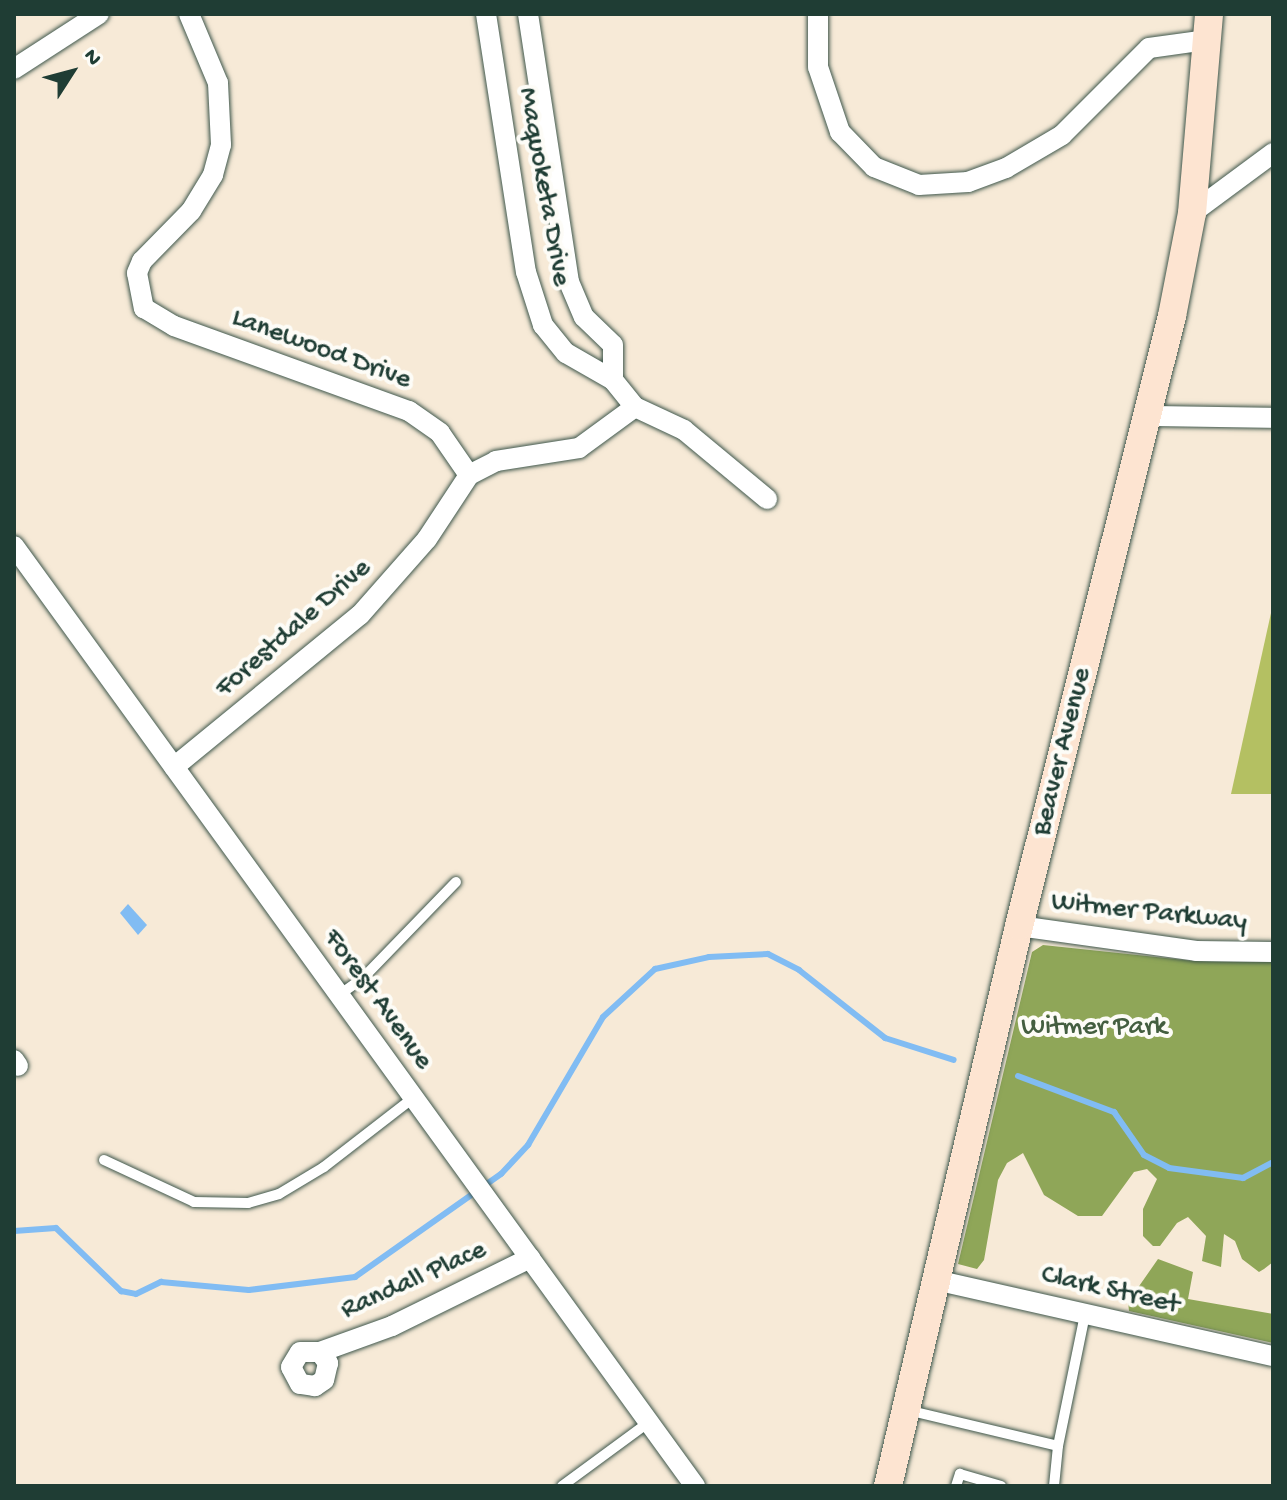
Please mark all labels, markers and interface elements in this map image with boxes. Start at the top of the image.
north arrow [32,32,112,112]
text: N [77,44,106,71]
street label: Maquoketa Drive [509,85,577,289]
street label: Lanewood Drive [227,302,415,398]
street label: Forestdale Drive [209,552,379,706]
street label: Beaver Avenue [1026,665,1100,839]
street label: Witmer Parkway [1049,886,1249,940]
street label: Forest Avenue [315,923,439,1077]
park label: Witmer Park [1021,1011,1167,1045]
street label: Randall Place [336,1234,492,1328]
street label: Clark Street [1038,1259,1182,1323]

